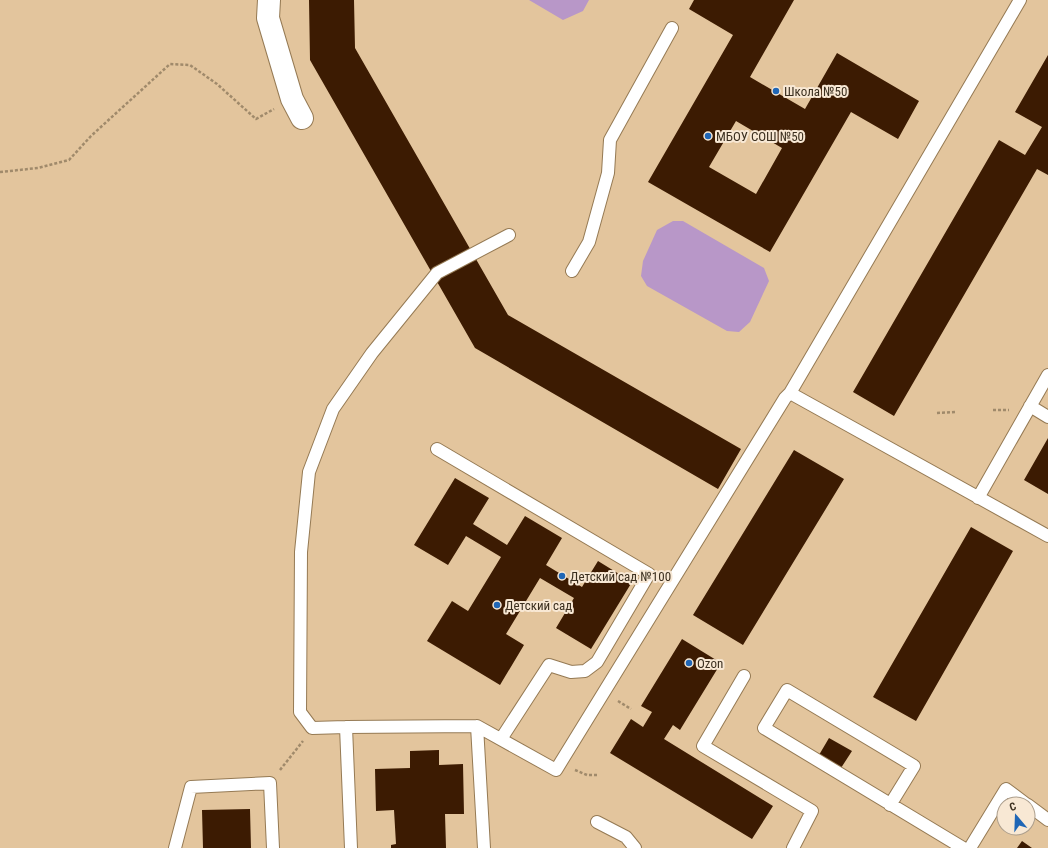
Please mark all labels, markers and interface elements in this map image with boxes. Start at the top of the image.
place label: Школа №50 [784,84,847,99]
marker: Школа №50 [771,86,781,96]
place label: МБОУ СОШ №50 [716,129,804,144]
marker: МБОУ СОШ №50 [703,131,713,141]
place label: Детский сад №100 [570,569,671,584]
marker: Детский сад №100 [557,571,567,581]
place label: Детский сад [505,598,572,613]
marker: Детский сад [492,600,502,610]
place label: Ozon [697,656,723,671]
marker: Ozon [684,658,694,668]
north arrow [996,796,1036,836]
text: С [1008,800,1018,814]

